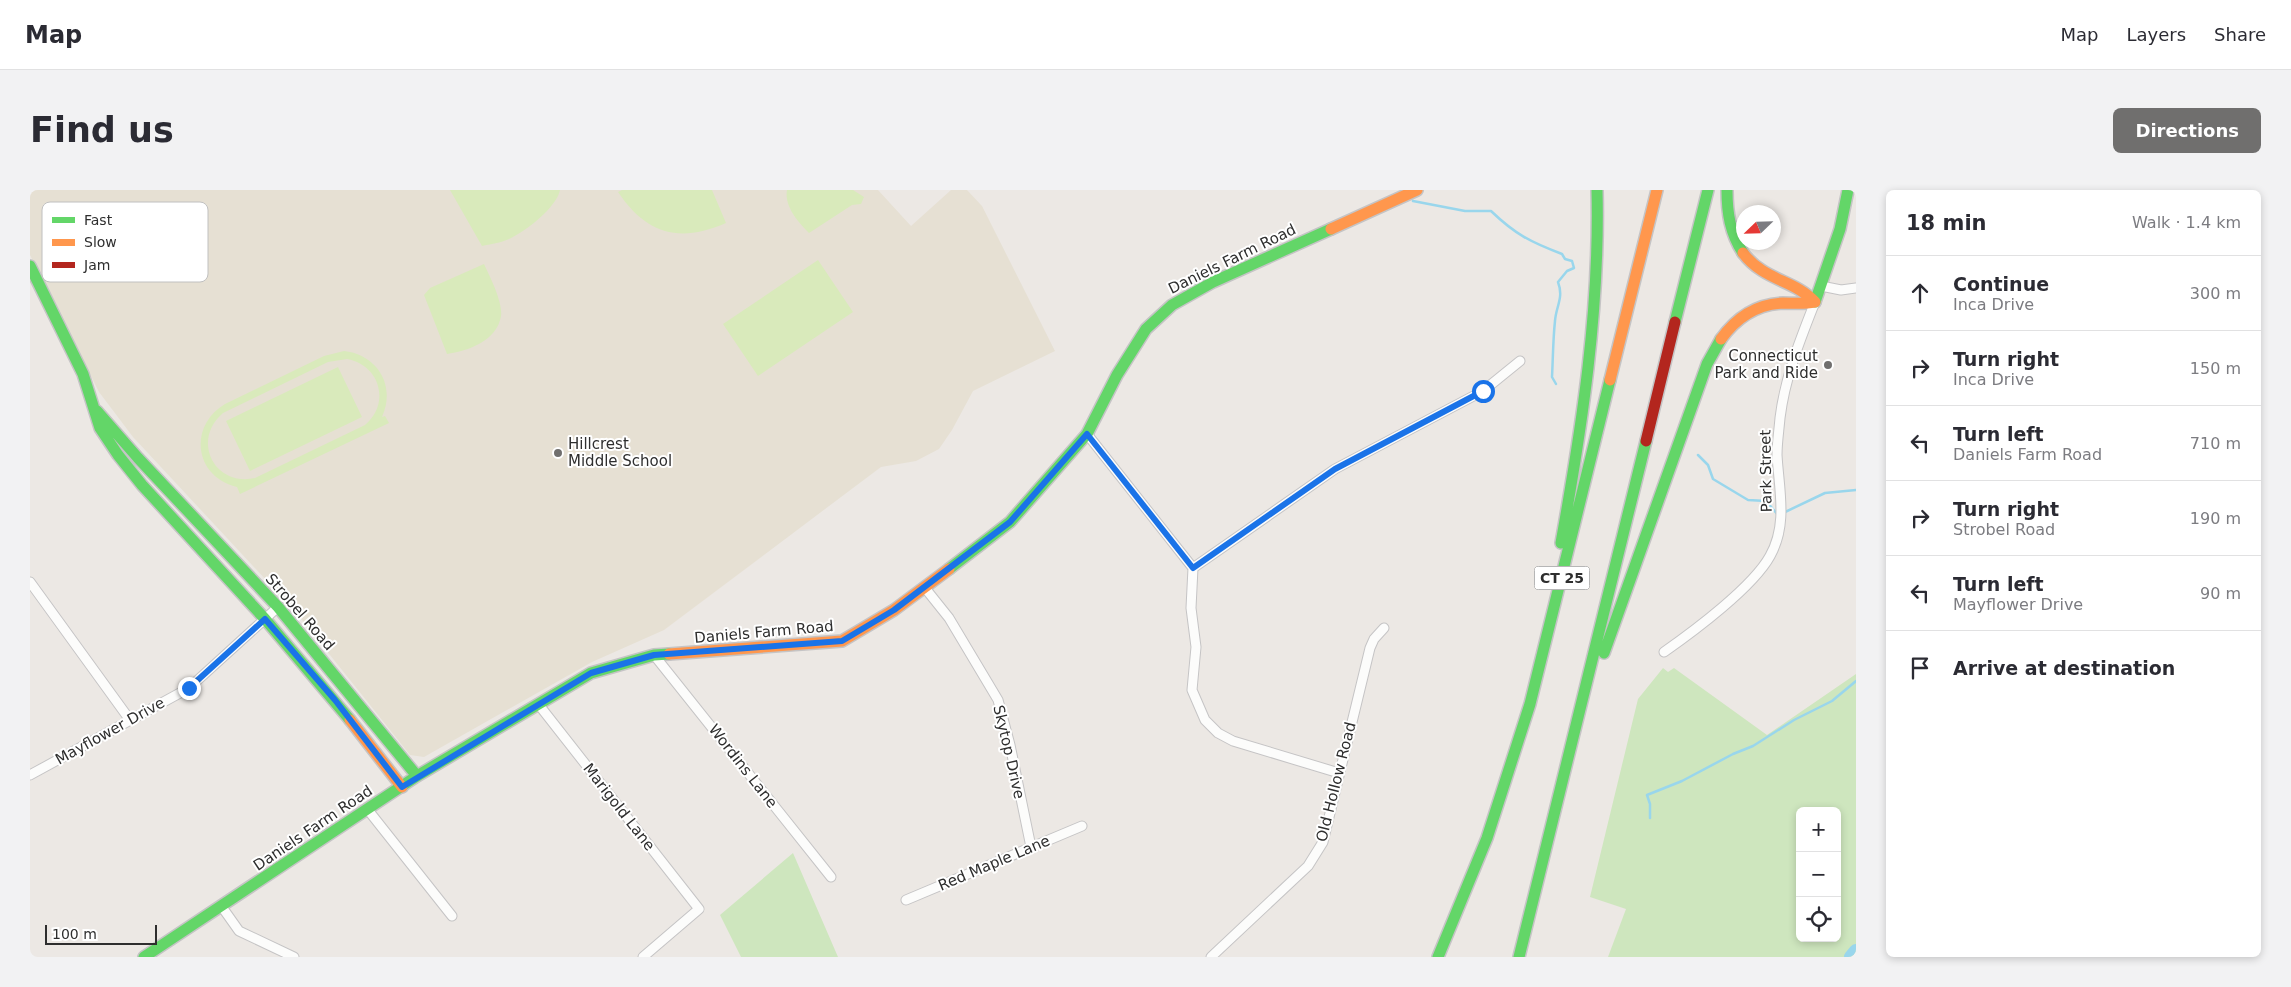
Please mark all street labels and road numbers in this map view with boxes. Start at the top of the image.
street label: Daniels Farm Road [1165,220,1299,298]
street label: Park Street [1756,429,1776,513]
road number: CT 25 [1534,566,1590,589]
street label: Strobel Road [262,570,338,654]
street label: Daniels Farm Road [694,617,834,647]
street label: Mayflower Drive [52,694,168,768]
street label: Skytop Drive [989,703,1029,801]
street label: Old Hollow Road [1312,720,1360,844]
street label: Wordins Lane [705,721,781,811]
street label: Marigold Lane [579,760,659,854]
street label: Daniels Farm Road [250,781,376,875]
street label: Red Maple Lane [936,831,1052,895]

